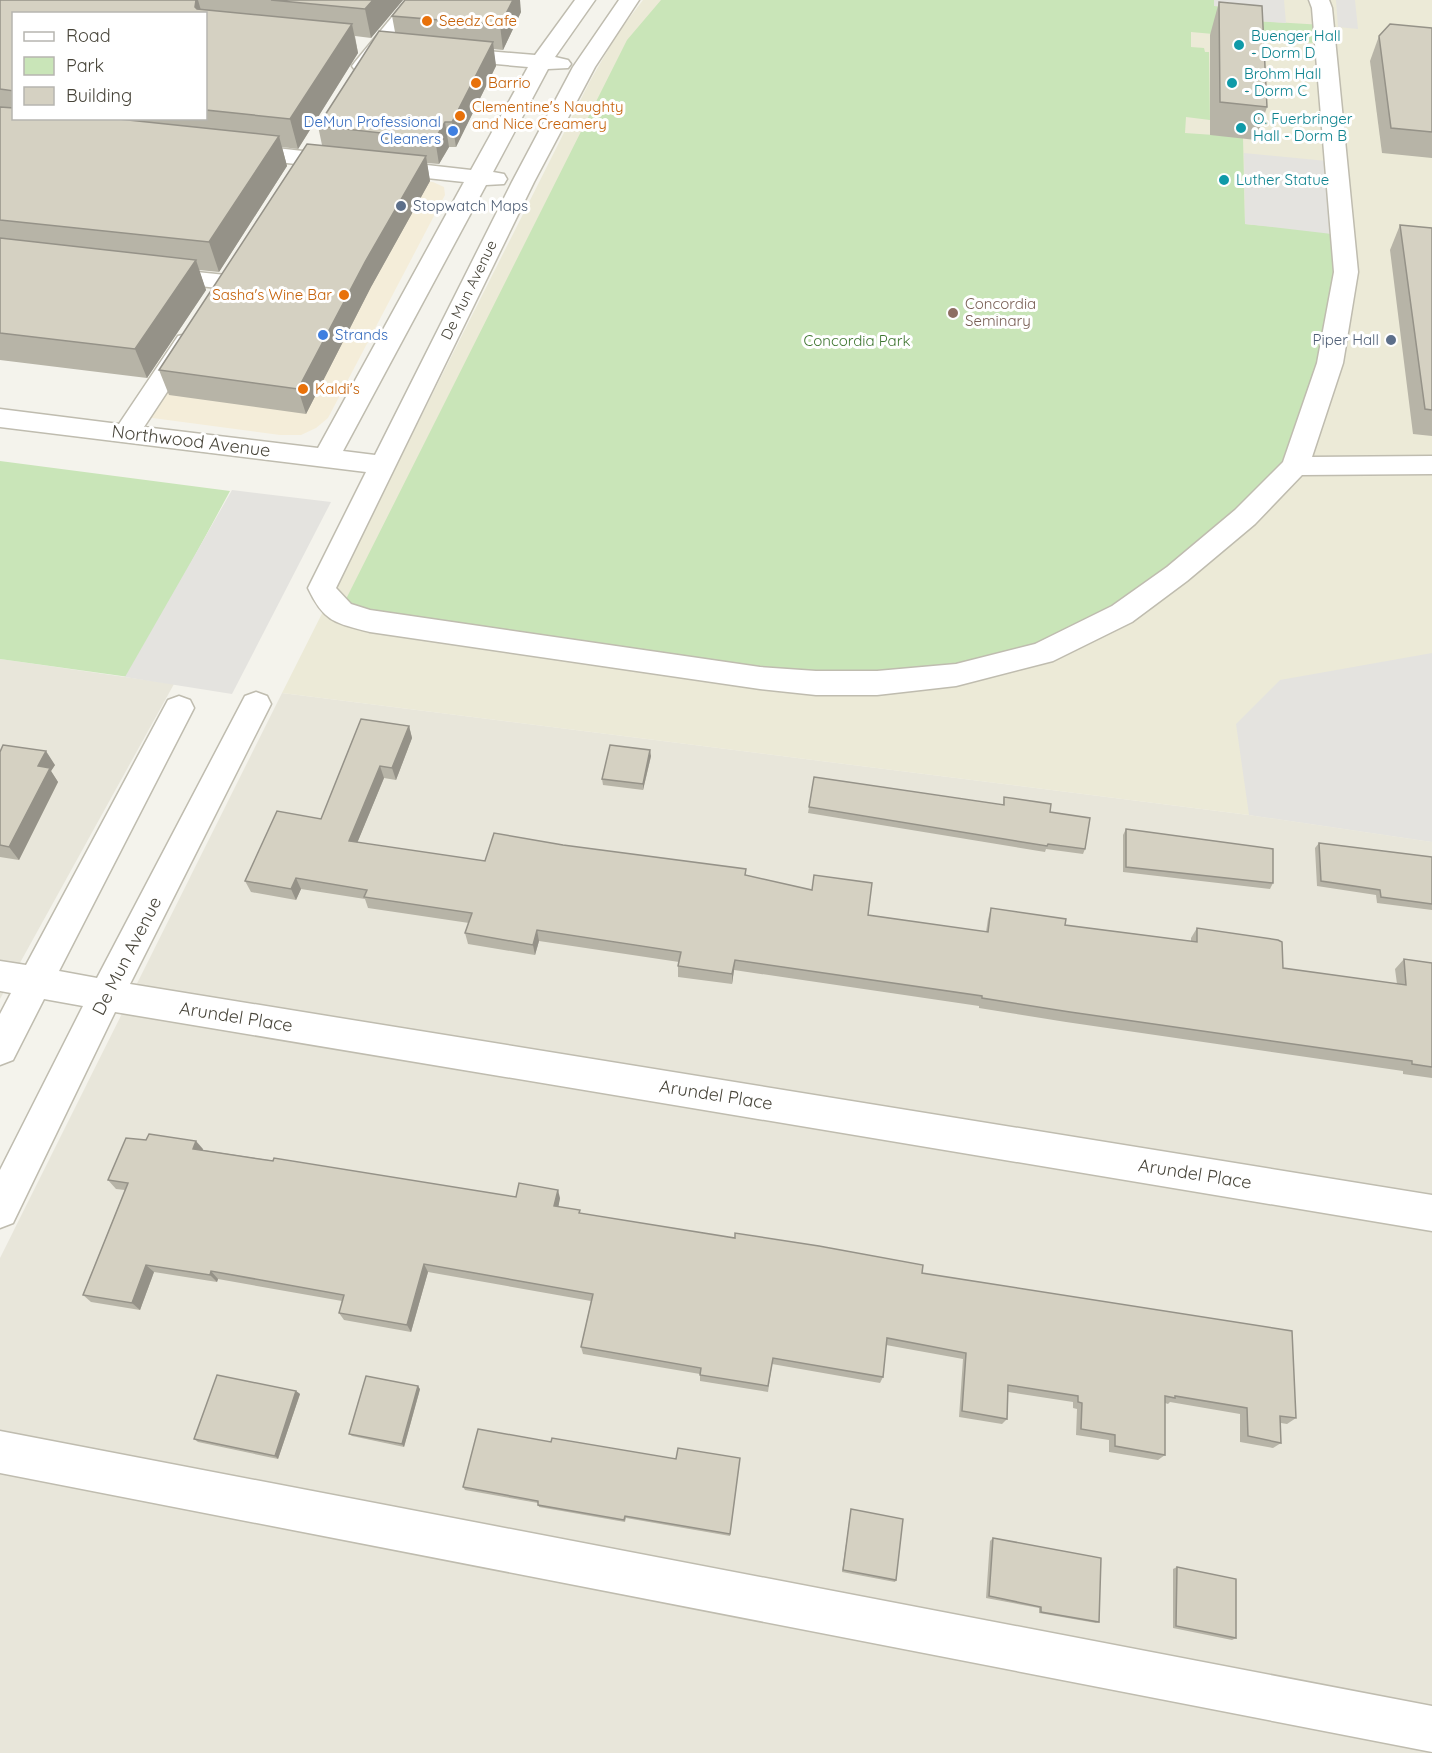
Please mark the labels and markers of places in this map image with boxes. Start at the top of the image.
place label: Seedz Cafe [439,11,517,30]
marker: Seedz Cafe [420,14,434,28]
place label: Buenger Hall - Dorm D [1251,26,1341,62]
marker: Buenger Hall - Dorm D [1232,38,1246,52]
place label: Brohm Hall - Dorm C [1244,64,1321,100]
place label: Barrio [488,73,531,92]
marker: Barrio [469,76,483,90]
marker: Brohm Hall - Dorm C [1225,76,1239,90]
place label: Clementine's Naughty and Nice Creamery [472,97,624,133]
marker: Clementine's Naughty and Nice Creamery [453,109,467,123]
place label: O. Fuerbringer Hall - Dorm B [1253,109,1353,145]
place label: DeMun Professional Cleaners [304,112,441,148]
marker: O. Fuerbringer Hall - Dorm B [1234,121,1248,135]
marker: DeMun Professional Cleaners [446,124,460,138]
place label: Luther Statue [1236,170,1329,189]
marker: Luther Statue [1217,173,1231,187]
place label: Stopwatch Maps [413,196,528,215]
marker: Stopwatch Maps [394,199,408,213]
place label: Sasha's Wine Bar [212,285,332,304]
marker: Sasha's Wine Bar [337,288,351,302]
place label: Concordia Seminary [965,294,1036,330]
marker: Concordia Seminary [946,306,960,320]
place label: Strands [335,325,388,344]
marker: Strands [316,328,330,342]
place label: Piper Hall [1313,330,1379,349]
marker: Piper Hall [1384,333,1398,347]
place label: Kaldi's [315,379,360,398]
marker: Kaldi's [296,382,310,396]

